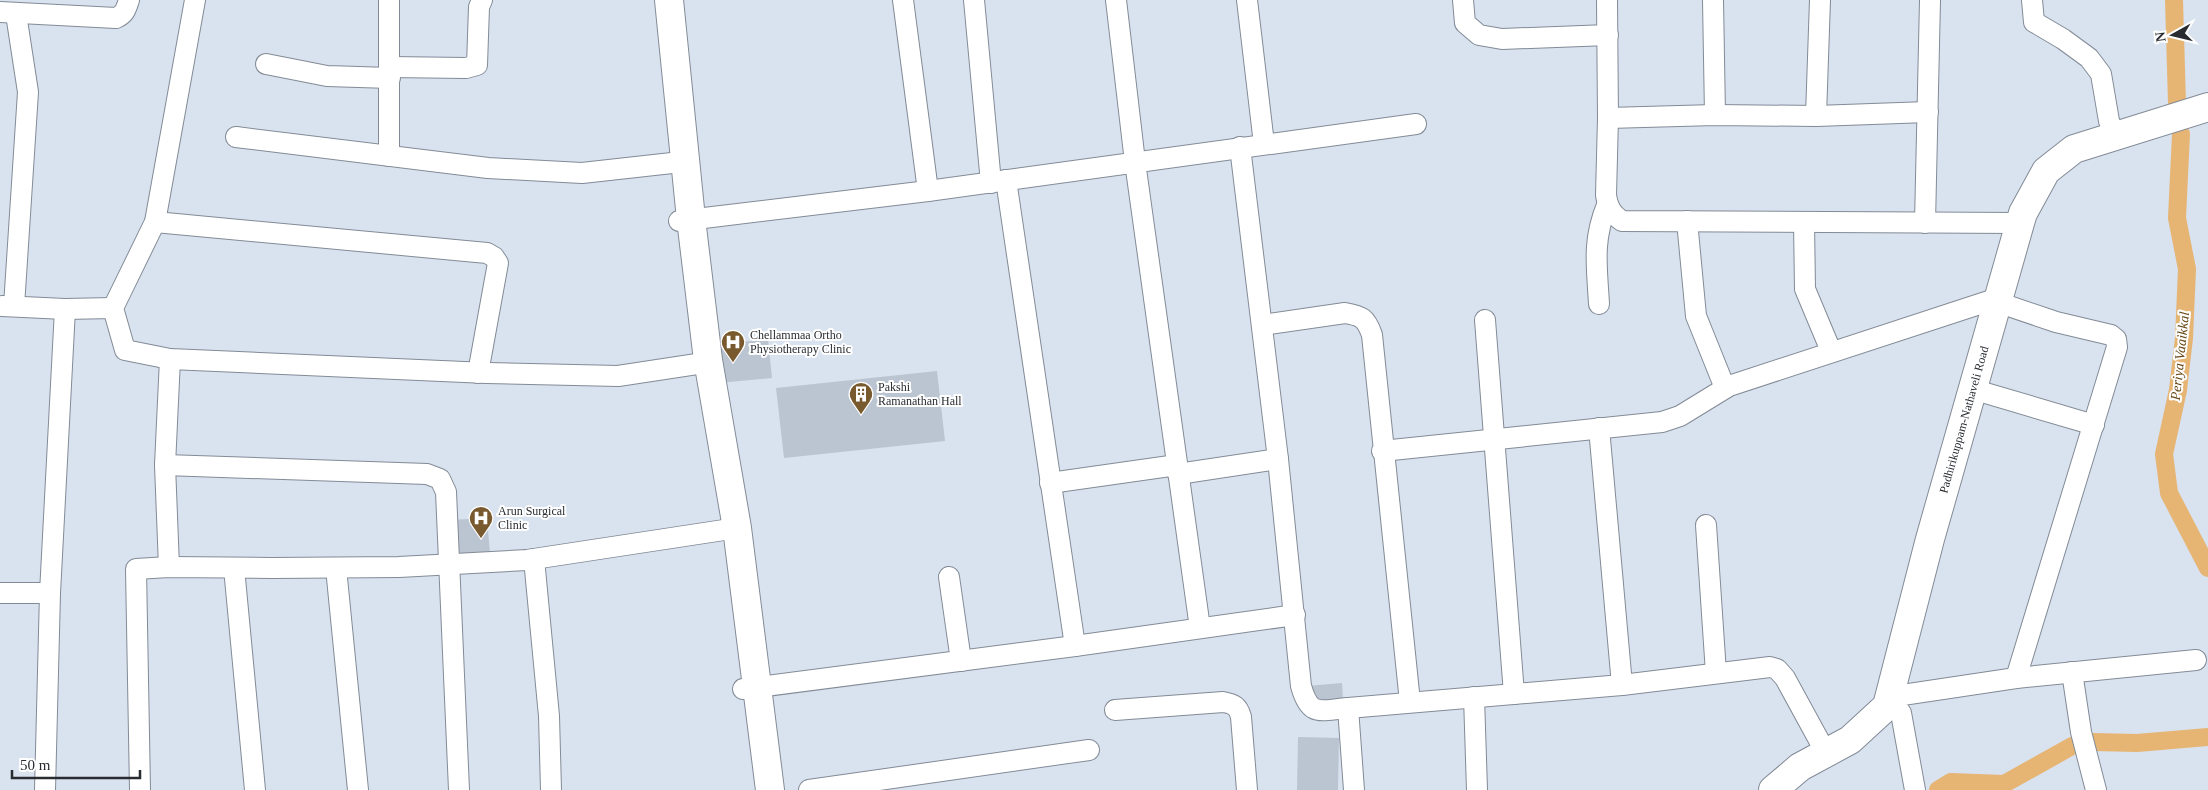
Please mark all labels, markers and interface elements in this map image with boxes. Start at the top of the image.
north arrow [2148,10,2198,60]
text: N [2152,31,2169,43]
water label: Periya Vaaikkal [2168,311,2192,402]
place label: Chellammaa Ortho Physiotherapy Clinic [750,328,851,356]
hospital icon: Chellammaa Ortho Physiotherapy Clinic [720,329,746,363]
street label: Padhirikuppam-Nathaveli Road [1936,345,1992,495]
place label: Pakshi Ramanathan Hall [878,380,962,408]
building icon: Pakshi Ramanathan Hall [848,381,874,415]
place label: Arun Surgical Clinic [498,504,566,532]
hospital icon: Arun Surgical Clinic [468,505,494,539]
scale bar [12,748,140,780]
text: 50 m [20,757,51,773]

